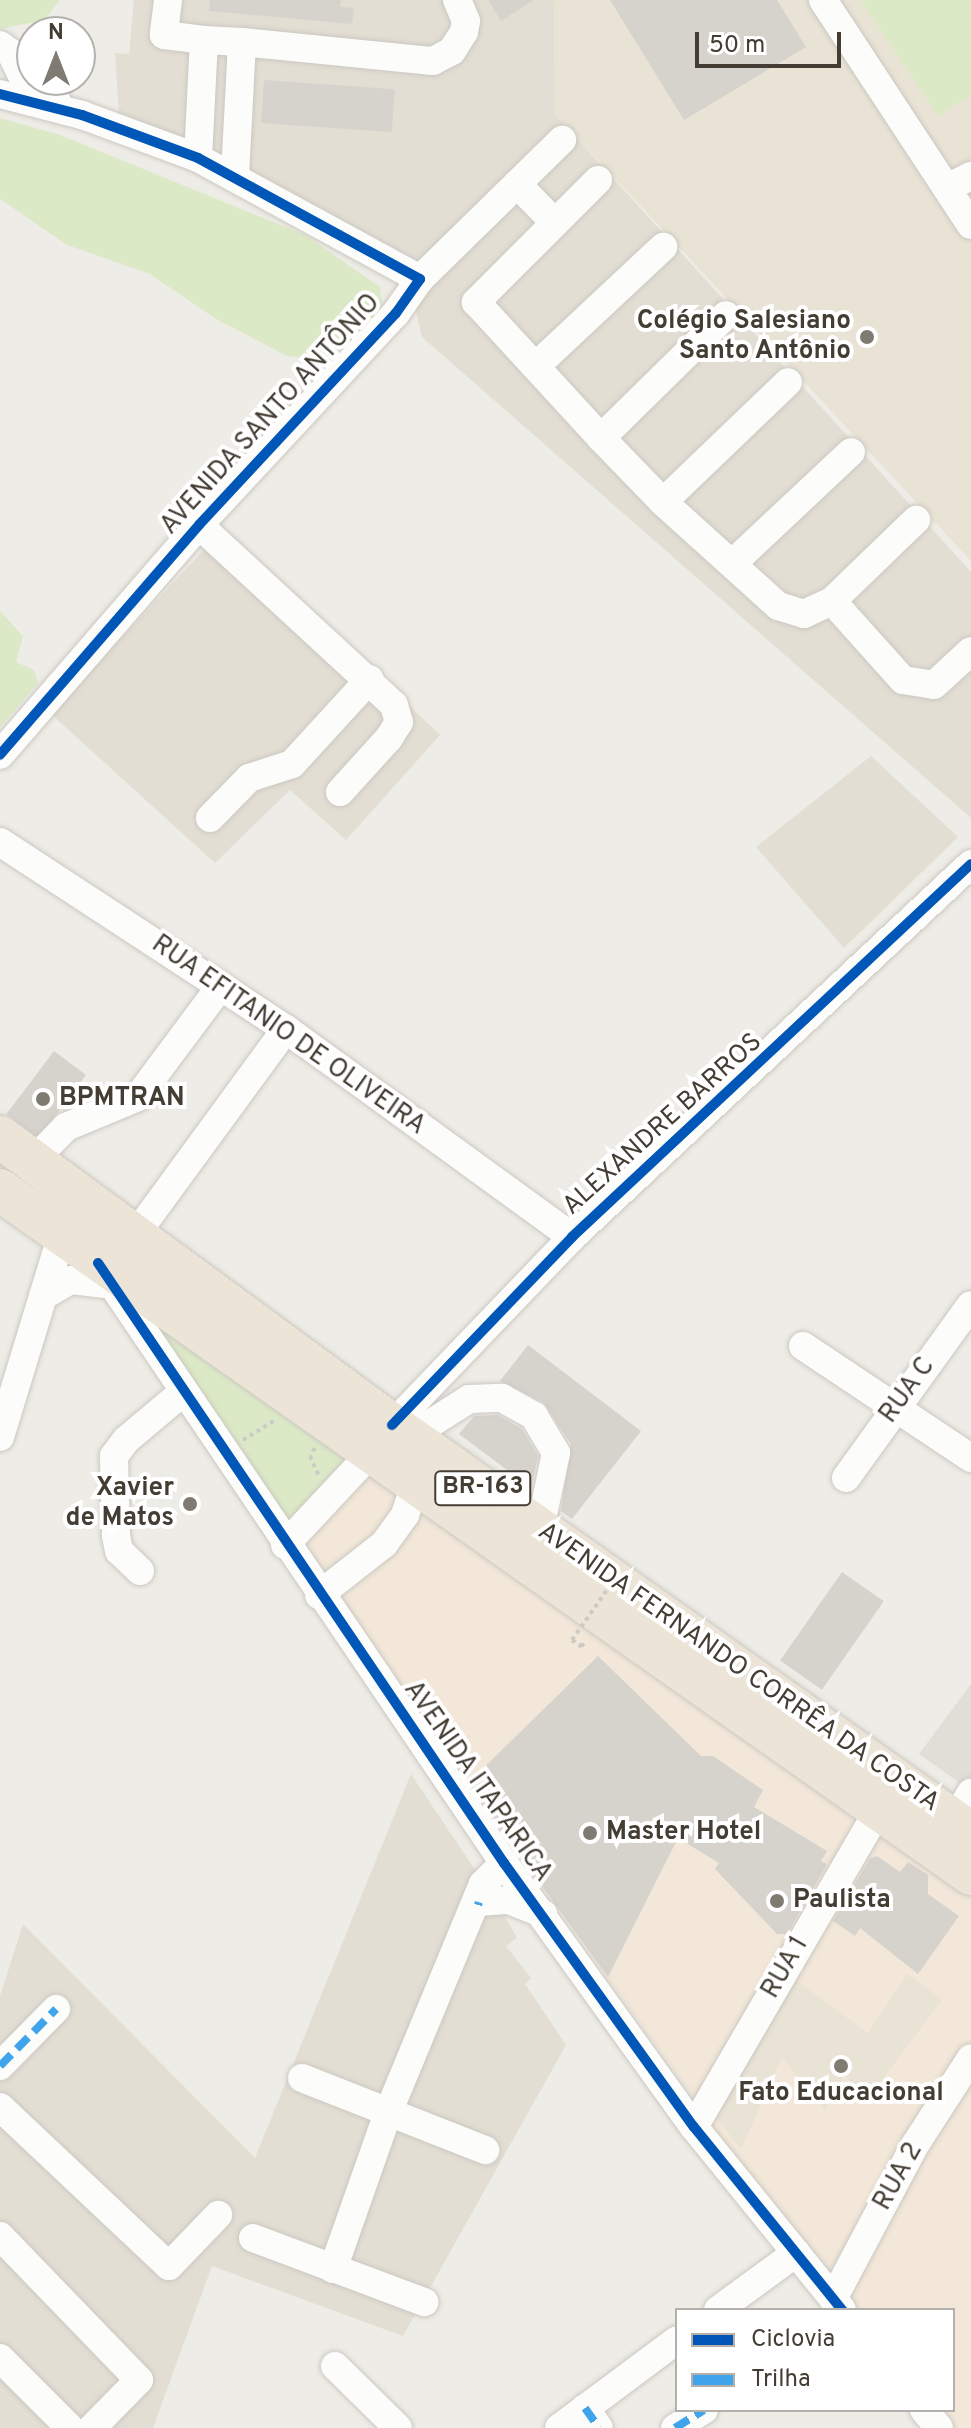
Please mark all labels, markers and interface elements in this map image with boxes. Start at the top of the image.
north arrow [16,16,96,96]
scale bar [699,16,845,66]
text: N [48,20,64,47]
text: 50 m [709,31,765,61]
street label: AVENIDA SANTO ANTÔNIO [154,287,388,543]
place label: Colégio Salesiano Santo Antônio [637,306,851,368]
marker: Colégio Salesiano Santo Antônio [858,328,876,346]
street label: RUA EFITANIO DE OLIVEIRA [145,929,431,1143]
street label: ALEXANDRE BARROS [557,1027,769,1223]
place label: BPMTRAN [59,1083,185,1115]
marker: BPMTRAN [34,1090,52,1108]
street label: RUA C [873,1352,943,1430]
road number: BR-163 [433,1468,533,1508]
place label: Xavier de Matos [65,1473,174,1534]
marker: Xavier de Matos [181,1495,199,1513]
street label: AVENIDA FERNANDO CORRÊA DA COSTA [530,1516,946,1820]
street label: AVENIDA ITAPARICA [396,1675,558,1889]
place label: Master Hotel [606,1817,761,1849]
marker: Master Hotel [581,1824,599,1842]
place label: Paulista [793,1885,891,1917]
marker: Paulista [768,1892,786,1910]
street label: RUA 1 [756,1931,816,2005]
marker: Fato Educacional [832,2057,850,2075]
place label: Fato Educacional [738,2078,944,2110]
street label: RUA 2 [868,2137,930,2217]
legend [675,2308,955,2412]
text: Ciclovia [751,2325,835,2355]
text: Trilha [751,2365,811,2395]

